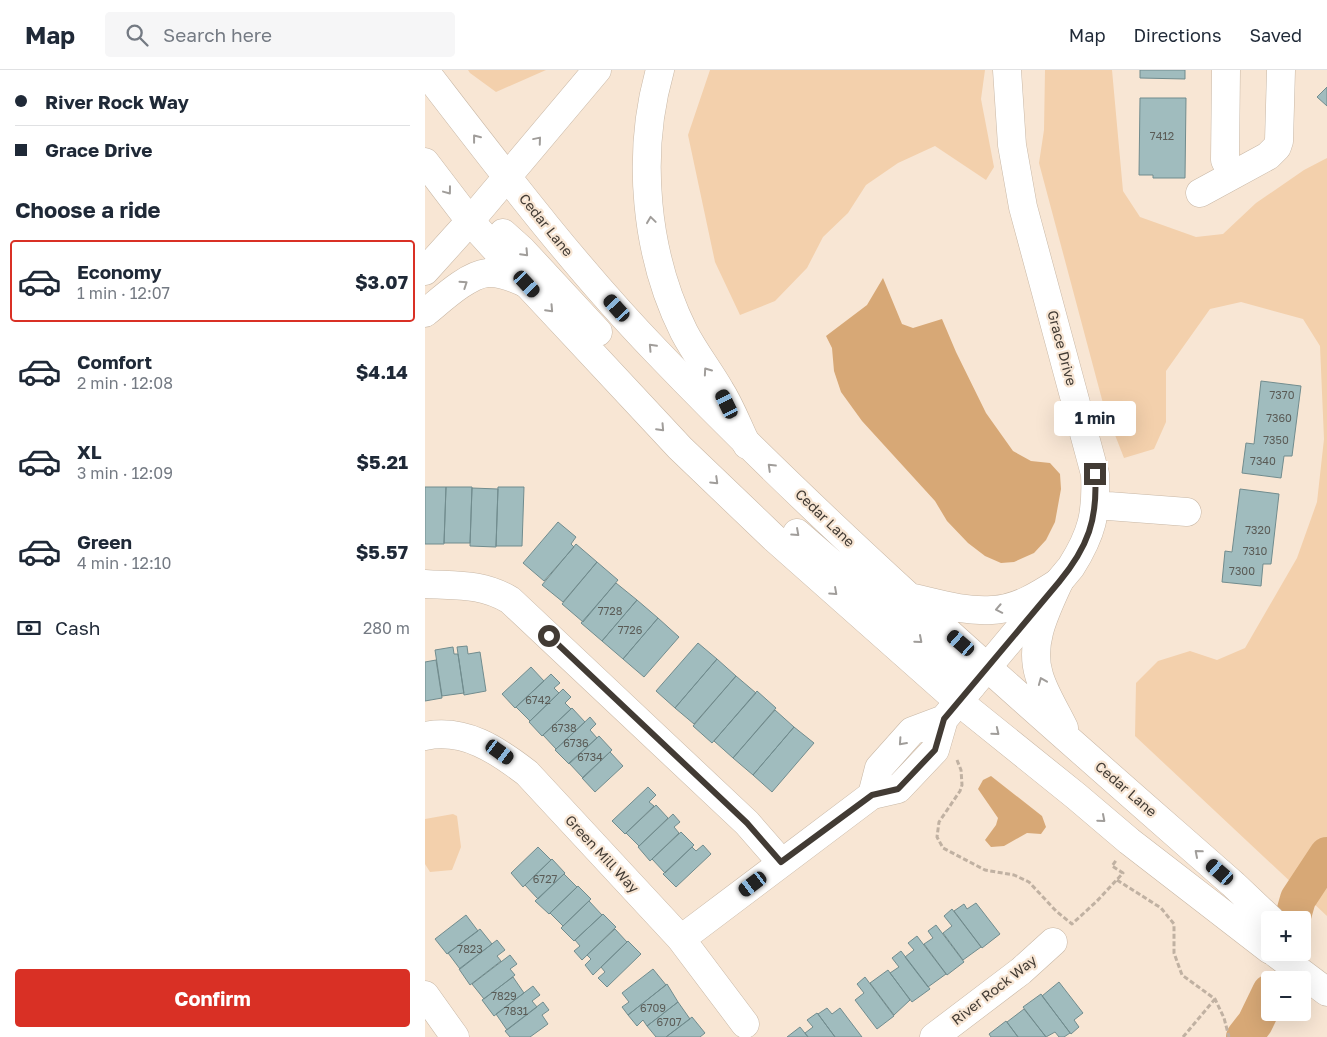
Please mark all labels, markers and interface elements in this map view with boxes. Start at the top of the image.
search box [105,12,455,57]
text: Map [25,20,75,49]
icon: search [123,21,151,49]
text: Search here [163,23,272,46]
text: Map [1069,24,1105,46]
text: Directions [1133,24,1221,46]
text: Saved [1249,24,1302,46]
text: River Rock Way [45,90,189,113]
house number: 7412 [1150,129,1174,142]
one-way arrow [474,135,482,144]
one-way arrow [532,136,541,145]
text: Grace Drive [45,138,152,161]
one-way arrow [442,185,450,194]
street label: Cedar Lane [516,190,577,260]
text: Choose a ride [15,196,161,223]
one-way arrow [646,216,657,224]
one-way arrow [519,248,528,257]
icon: car [17,259,62,304]
text: Economy [77,260,162,283]
car [511,268,542,300]
text: $3.07 [355,270,408,293]
one-way arrow [458,281,468,290]
text: 1 min · 12:07 [77,283,170,303]
car [601,292,632,324]
one-way arrow [544,303,553,312]
street label: Grace Drive [1044,308,1081,387]
one-way arrow [649,344,658,353]
icon: car [17,349,62,394]
text: Comfort [77,350,152,373]
text: $4.14 [356,360,408,383]
one-way arrow [704,367,713,377]
text: 2 min · 12:08 [77,373,173,393]
car [713,387,740,421]
house number: 7370 [1270,388,1295,401]
callout: 1 min [1054,402,1136,436]
text: 1 min [1075,408,1115,428]
house number: 7360 [1266,411,1292,424]
one-way arrow [655,422,664,431]
house number: 7350 [1263,433,1289,446]
icon: car [17,439,62,484]
text: XL [77,440,102,463]
text: $5.21 [356,450,408,473]
house number: 7340 [1250,454,1276,467]
text: 3 min · 12:09 [77,463,173,483]
route end [1084,463,1106,485]
one-way arrow [768,464,777,473]
one-way arrow [709,475,718,484]
street label: Cedar Lane [792,485,859,550]
house number: 7320 [1245,523,1271,536]
one-way arrow [791,527,800,536]
icon: car [17,529,62,574]
text: Green [77,530,132,553]
text: $5.57 [356,540,408,563]
house number: 7310 [1243,544,1267,557]
text: 4 min · 12:10 [77,553,171,573]
house number: 7300 [1229,564,1255,577]
one-way arrow [829,586,838,595]
one-way arrow [995,603,1004,613]
house number: 7728 [598,604,623,617]
icon: cash [15,614,43,642]
text: Cash [55,616,100,639]
text: 280 m [363,618,410,638]
house number: 7726 [618,623,643,636]
route start [538,625,560,647]
car [944,627,977,659]
one-way arrow [913,634,922,642]
one-way arrow [1037,677,1048,686]
house number: 6742 [525,693,551,706]
house number: 6738 [551,721,577,734]
one-way arrow [990,726,999,734]
house number: 6736 [563,736,589,749]
one-way arrow [899,736,908,745]
car [483,737,516,767]
house number: 6734 [577,750,603,763]
street label: Cedar Lane [1092,757,1161,820]
street label: Green Mill Way [562,811,643,896]
one-way arrow [1097,813,1106,822]
one-way arrow [1194,849,1203,858]
car [1203,856,1236,888]
car [736,869,769,899]
house number: 6727 [533,872,558,885]
map controls [1261,911,1311,1021]
button: + [1261,911,1311,961]
house number: 7823 [457,942,483,955]
street label: River Rock Way [948,951,1040,1028]
button: Confirm [15,969,410,1027]
button: − [1261,971,1311,1021]
house number: 7829 [491,989,517,1002]
house number: 6709 [640,1001,666,1014]
house number: 7831 [504,1004,528,1017]
house number: 6707 [656,1015,682,1028]

